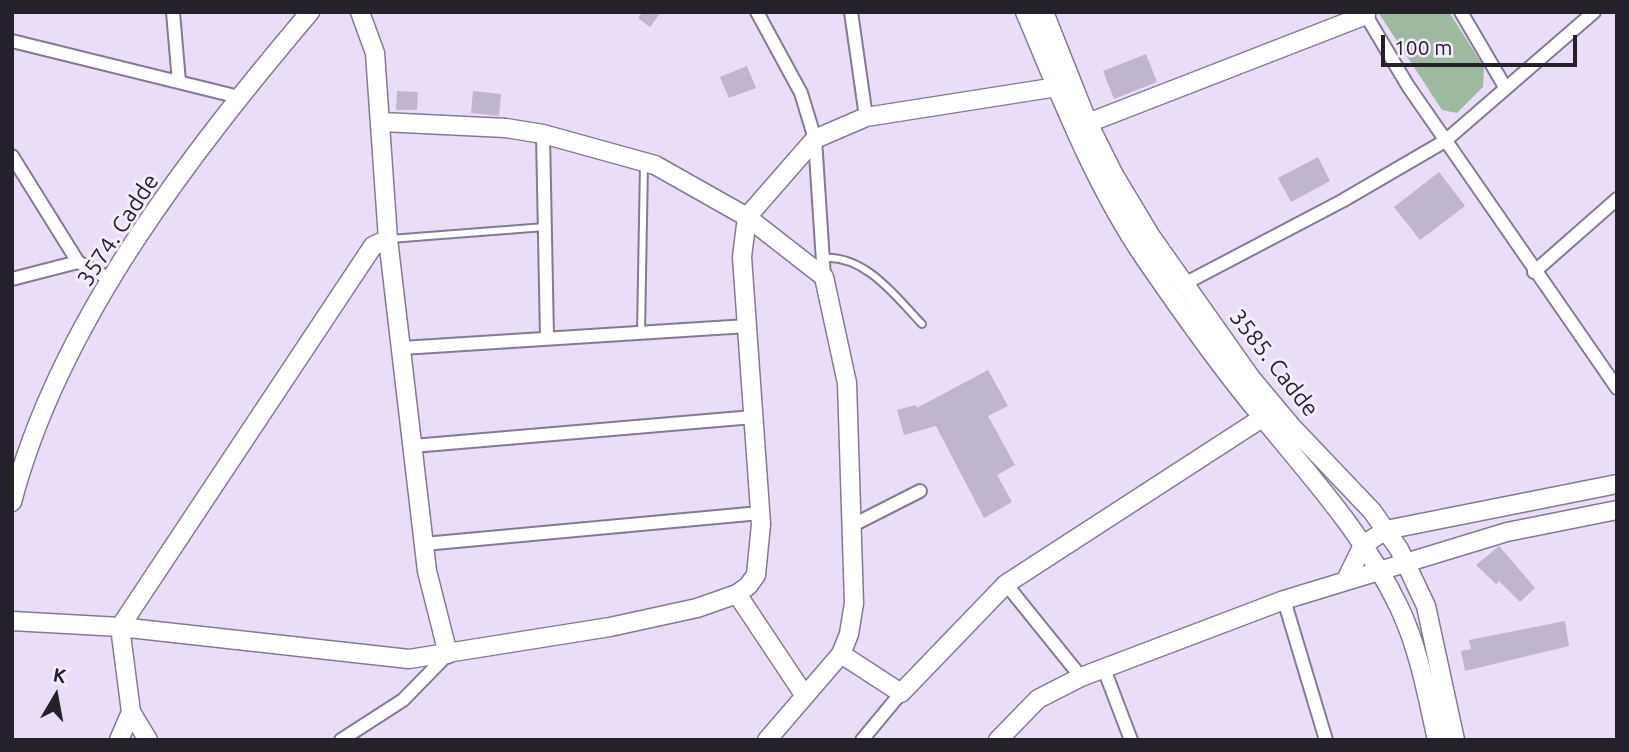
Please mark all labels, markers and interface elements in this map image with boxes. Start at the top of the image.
scale bar [1384,21,1580,65]
text: 100 m [1394,35,1452,59]
street label: 3574. Cadde [71,169,165,291]
street label: 3585. Cadde [1224,304,1324,422]
north arrow [21,661,91,731]
text: K [52,663,68,687]

